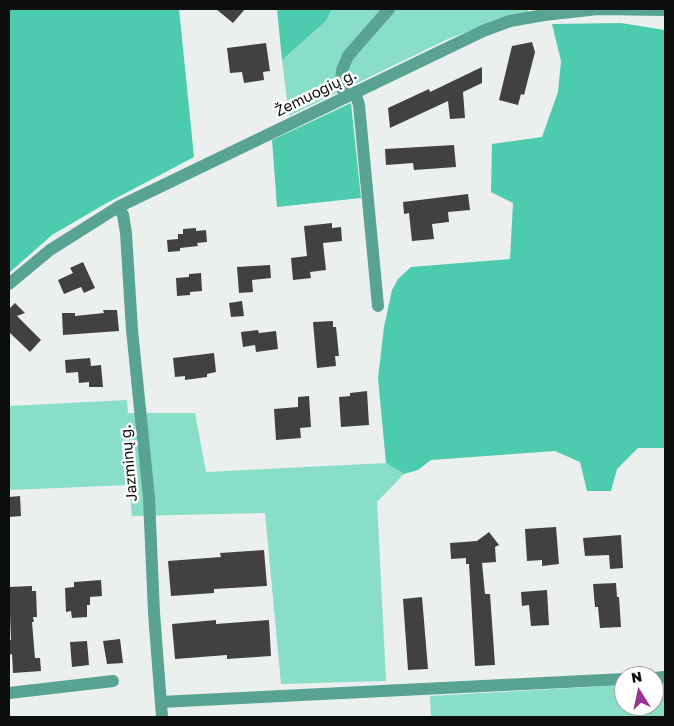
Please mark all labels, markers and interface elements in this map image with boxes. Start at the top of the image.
street label: Žemuogių g. [272,66,360,120]
street label: Jazminų g. [117,424,141,502]
north arrow [614,666,664,716]
text: N [630,667,643,686]

